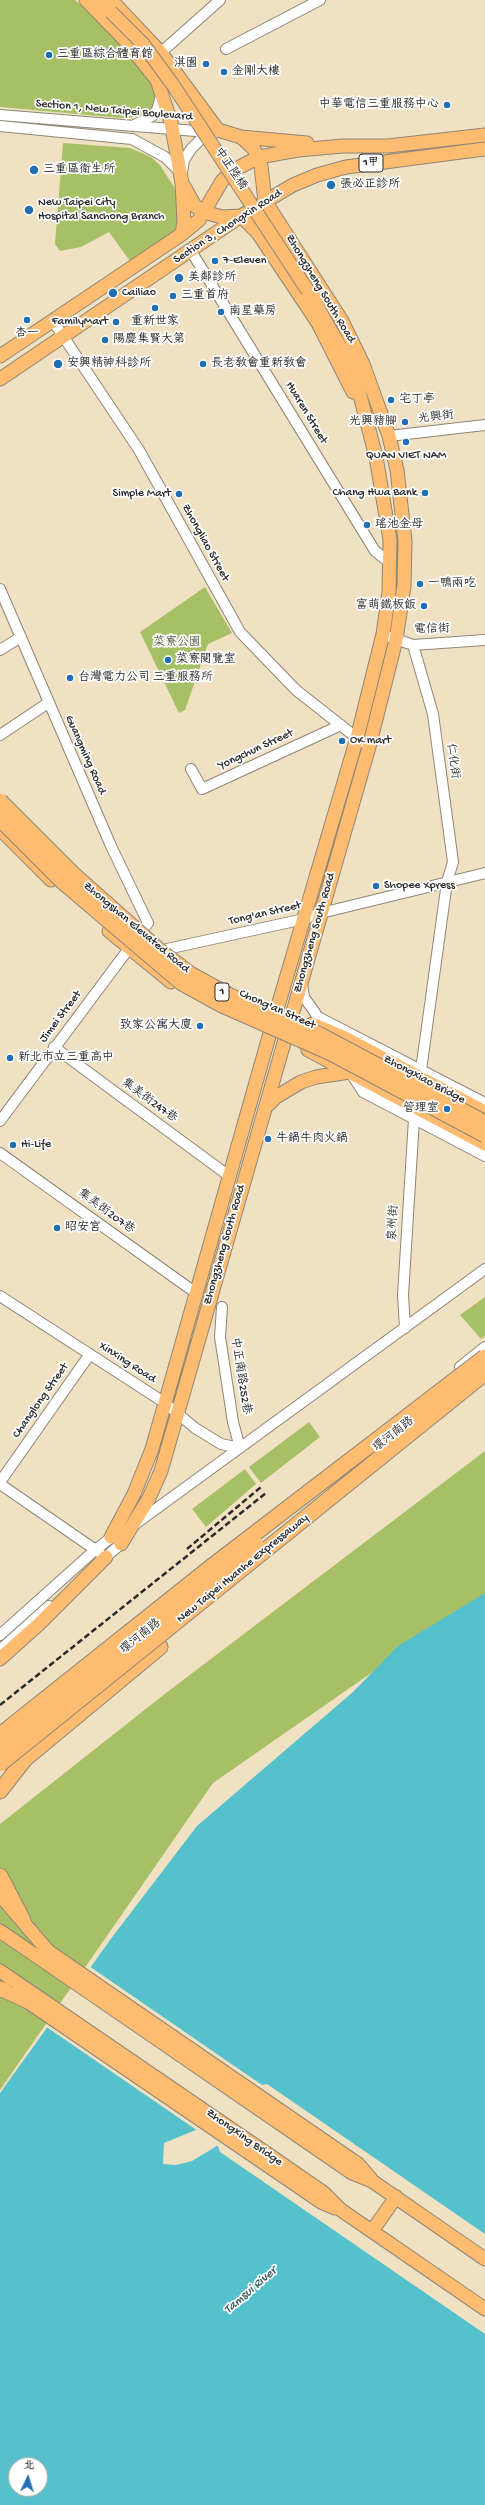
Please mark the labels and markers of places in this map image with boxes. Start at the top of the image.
place label: 三重區綜合體育館 [57,48,153,62]
marker: 三重區綜合體育館 [44,50,54,60]
place label: 淇園 [174,57,198,71]
marker: 淇園 [201,59,211,69]
place label: 金剛大樓 [232,65,280,79]
marker: 金剛大樓 [219,67,229,77]
place label: 中華電信三重服務中心 [319,98,439,112]
marker: 中華電信三重服務中心 [442,100,452,110]
place label: 三重區衛生所 [43,163,115,177]
marker: 三重區衛生所 [28,164,40,176]
place label: 張必正診所 [340,178,400,192]
marker: 張必正診所 [325,179,337,191]
place label: New Taipei City Hospital Sanchong Branch [38,196,164,224]
marker: New Taipei City Hospital Sanchong Branch [23,204,35,216]
place label: 7-Eleven [223,254,267,268]
marker: 7-Eleven [210,256,220,266]
place label: 美鄰診所 [188,271,236,285]
marker: 美鄰診所 [173,272,185,284]
place label: Cailiao [122,286,156,300]
marker: Cailiao [107,287,119,299]
place label: 三重首府 [181,289,229,303]
marker: 三重首府 [168,291,178,301]
marker: 重新世家 [150,303,160,313]
place label: 南星藥房 [229,305,277,319]
marker: 南星藥房 [216,307,226,317]
marker: 杏一 [22,315,32,325]
place label: FamilyMart [51,315,108,329]
place label: 重新世家 [131,315,179,329]
marker: FamilyMart [111,317,121,327]
place label: 杏一 [15,327,39,341]
place label: 陽慶集賢大第 [113,333,185,347]
marker: 陽慶集賢大第 [100,335,110,345]
place label: 安興精神科診所 [67,357,151,371]
place label: 長老教會重新教會 [211,357,307,371]
marker: 安興精神科診所 [52,358,64,370]
marker: 長老教會重新教會 [198,359,208,369]
place label: 宅丁亭 [399,393,435,407]
marker: 宅丁亭 [386,395,396,405]
place label: 光興豬腳 [349,415,397,429]
marker: 光興豬腳 [400,417,410,427]
marker: QUAN VIET NAM [401,437,411,447]
place label: QUAN VIET NAM [366,449,446,463]
place label: Chang Hwa Bank [333,486,417,500]
place label: Simple Mart [113,487,171,501]
marker: Chang Hwa Bank [420,488,430,498]
marker: Simple Mart [174,489,184,499]
place label: 瑤池金母 [375,518,423,532]
marker: 瑤池金母 [362,520,372,530]
place label: 一鴨兩吃 [428,577,476,591]
marker: 一鴨兩吃 [415,579,425,589]
place label: 富萌鐵板飯 [356,599,416,613]
marker: 富萌鐵板飯 [419,601,429,611]
place label: 菜寮閱覽室 [176,653,236,667]
marker: 菜寮閱覽室 [163,655,173,665]
place label: 台灣電力公司 三重服務所 [78,671,213,685]
marker: 台灣電力公司 三重服務所 [65,673,75,683]
place label: OK mart [350,734,391,748]
marker: OK mart [337,736,347,746]
place label: Shopee Xpress [384,879,455,893]
marker: Shopee Xpress [371,881,381,891]
place label: 致家公寓大廈 [120,1019,192,1033]
marker: 致家公寓大廈 [195,1021,205,1031]
place label: 新北市立三重高中 [18,1051,114,1065]
marker: 新北市立三重高中 [5,1053,15,1063]
place label: 管理室 [403,1102,439,1116]
marker: 管理室 [442,1104,452,1114]
place label: 牛鍋牛肉火鍋 [276,1132,348,1146]
marker: 牛鍋牛肉火鍋 [263,1134,273,1144]
place label: Hi-Life [21,1138,51,1152]
marker: Hi-Life [8,1140,18,1150]
place label: 昭安宮 [65,1221,101,1235]
marker: 昭安宮 [52,1223,62,1233]

